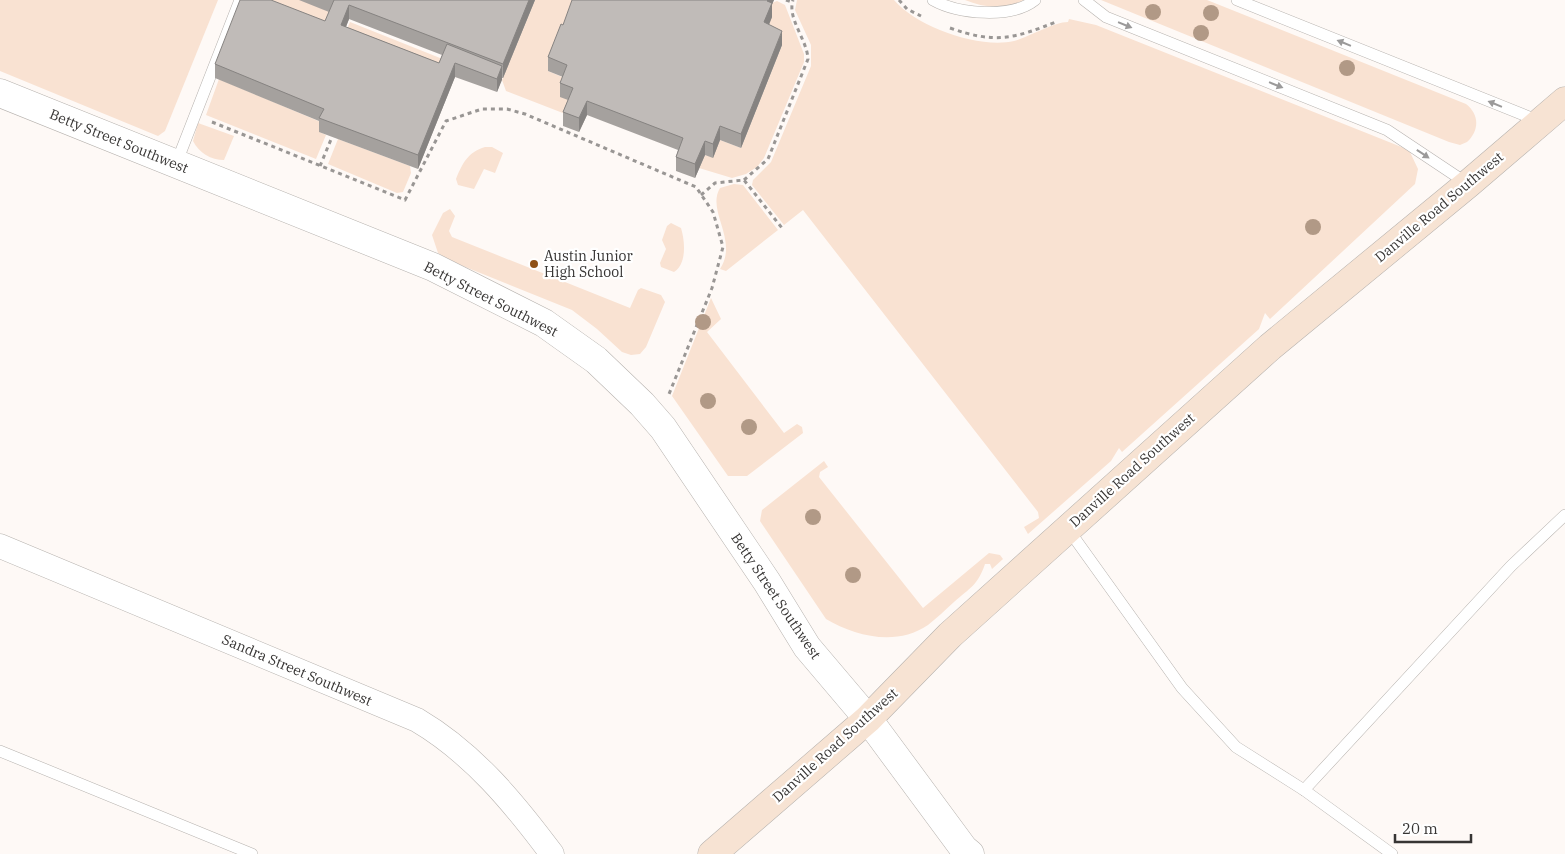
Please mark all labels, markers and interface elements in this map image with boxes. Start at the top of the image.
one-way arrow [1118,21,1133,29]
one-way arrow [1336,39,1351,47]
one-way arrow [1269,82,1283,90]
one-way arrow [1487,100,1502,108]
street label: Betty Street Southwest [47,105,191,177]
street label: Danville Road Southwest [1371,148,1507,266]
one-way arrow [1416,149,1429,159]
place label: Austin Junior High School [544,247,634,281]
street label: Betty Street Southwest [421,257,561,341]
marker: Austin Junior High School [528,258,540,270]
street label: Danville Road Southwest [1066,409,1198,531]
street label: Betty Street Southwest [727,530,825,663]
street label: Sandra Street Southwest [219,630,375,710]
street label: Danville Road Southwest [769,684,901,806]
scale bar [1395,812,1471,844]
text: 20 m [1402,819,1438,838]

